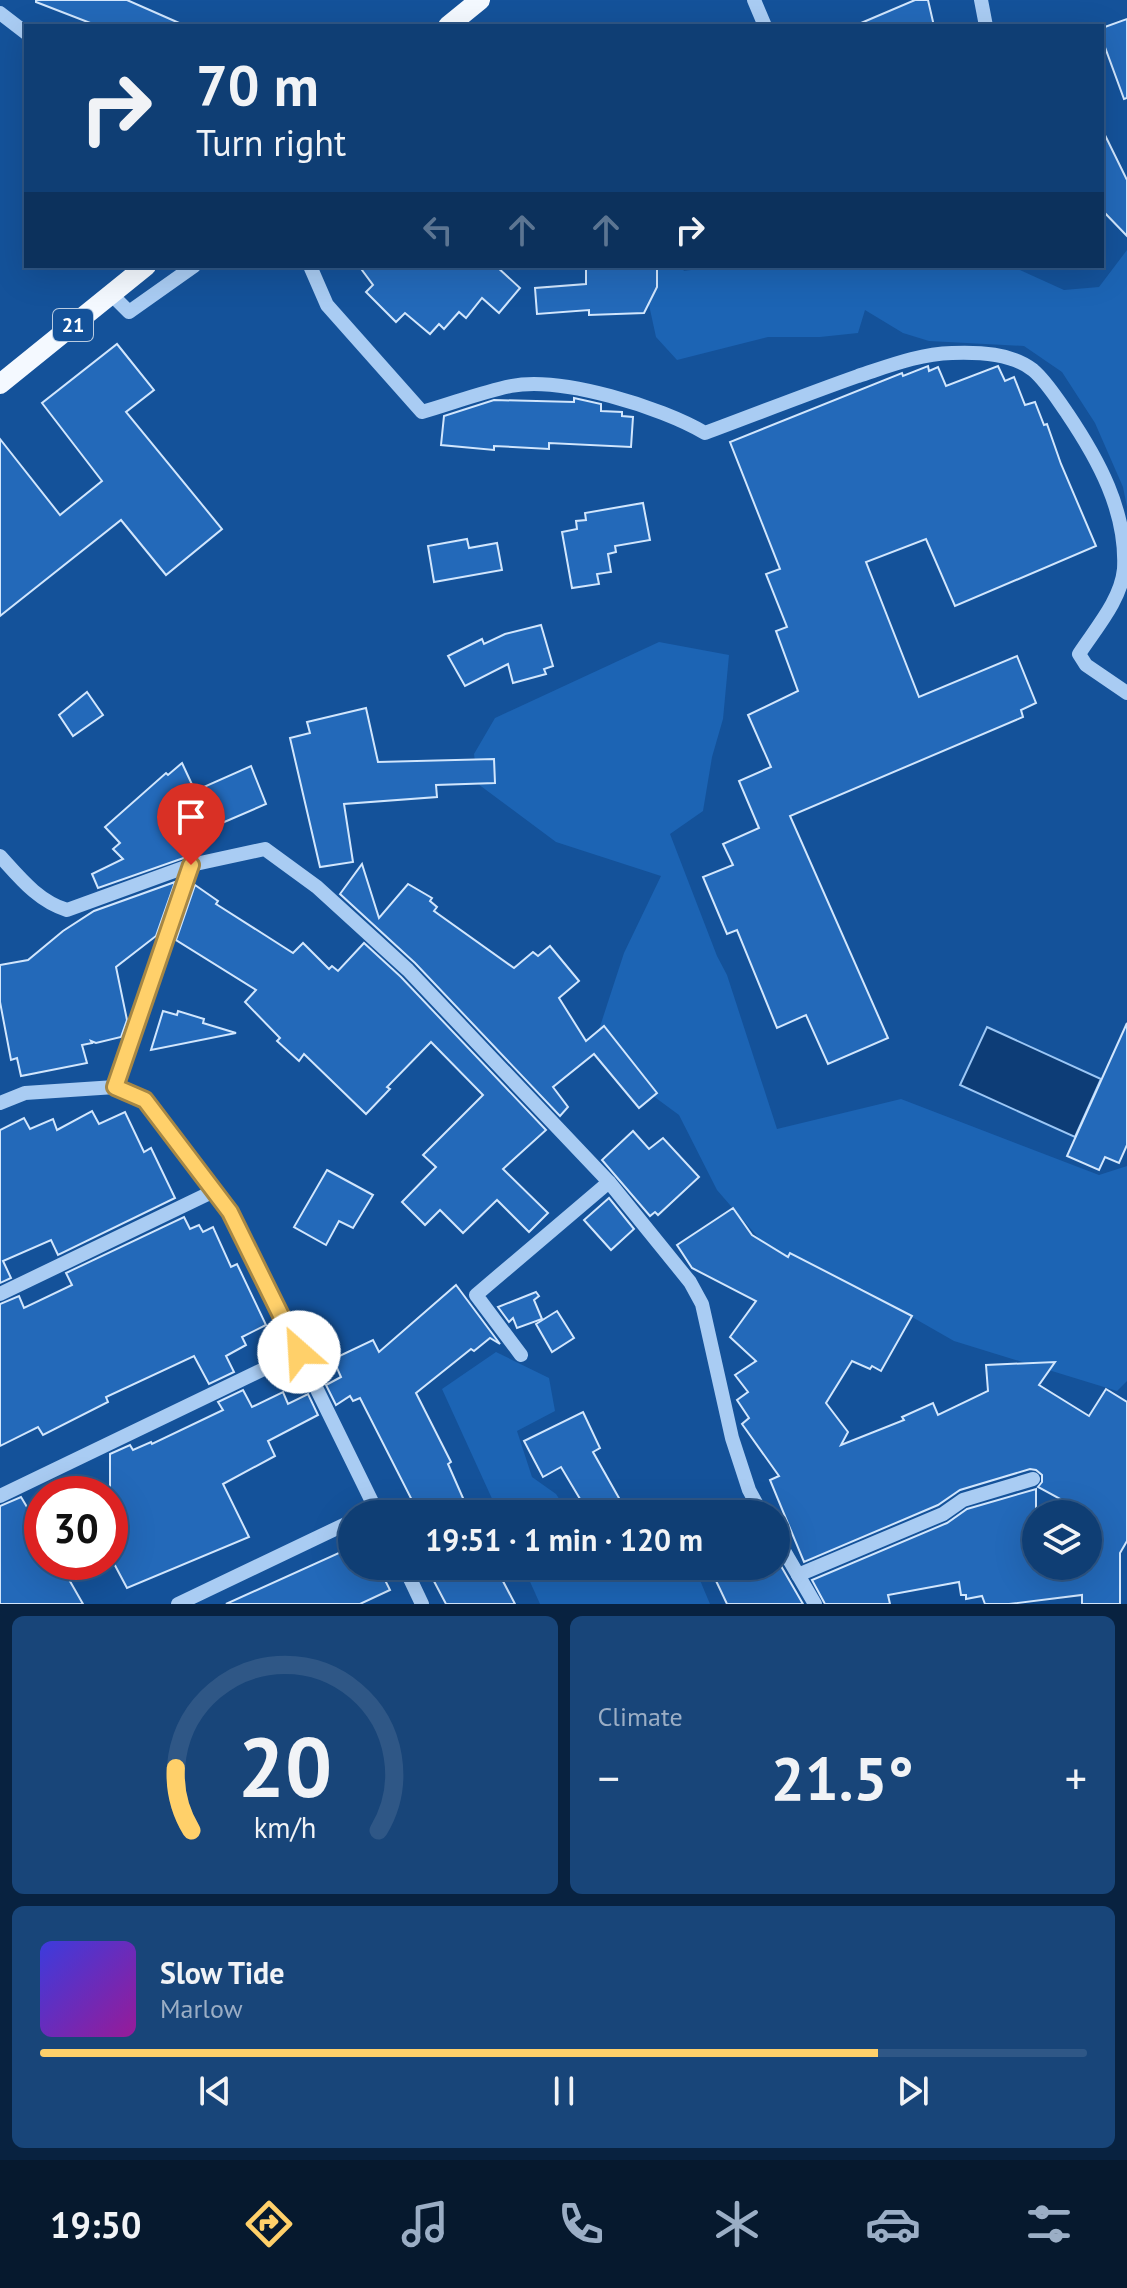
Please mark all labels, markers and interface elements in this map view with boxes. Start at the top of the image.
text: 70 m [196,49,319,121]
icon: right [64,56,168,160]
text: Turn right [196,119,346,166]
icon: left [416,208,460,252]
icon: ahead [500,208,544,252]
icon: ahead [584,208,628,252]
icon: right [668,208,712,252]
road number: 21 [53,309,93,341]
pin [157,783,225,865]
icon: arrive [169,795,213,839]
position arrow [257,1310,341,1394]
speed limit sign: 30 [24,1476,128,1580]
map controls [1022,1500,1102,1580]
button: layers [1022,1500,1102,1580]
text: 19:51 · 1 min · 120 m [425,1520,703,1559]
text: Climate [598,1700,683,1733]
text: 20 [238,1712,332,1820]
text: 21.5° [771,1739,914,1817]
text: − [598,1749,620,1806]
text: + [1065,1749,1087,1806]
text: km/h [253,1809,316,1846]
text: Slow Tide [160,1953,285,1992]
text: Marlow [160,1992,243,2025]
icon: previous [193,2069,237,2113]
icon: pause [542,2069,586,2113]
icon: next [891,2069,935,2113]
icon: directions [241,2196,297,2252]
icon: music [397,2196,453,2252]
icon: phone [553,2196,609,2252]
icon: climate [709,2196,765,2252]
icon: car [865,2196,921,2252]
icon: filters [1021,2196,1077,2252]
text: 19:50 [50,2201,141,2248]

